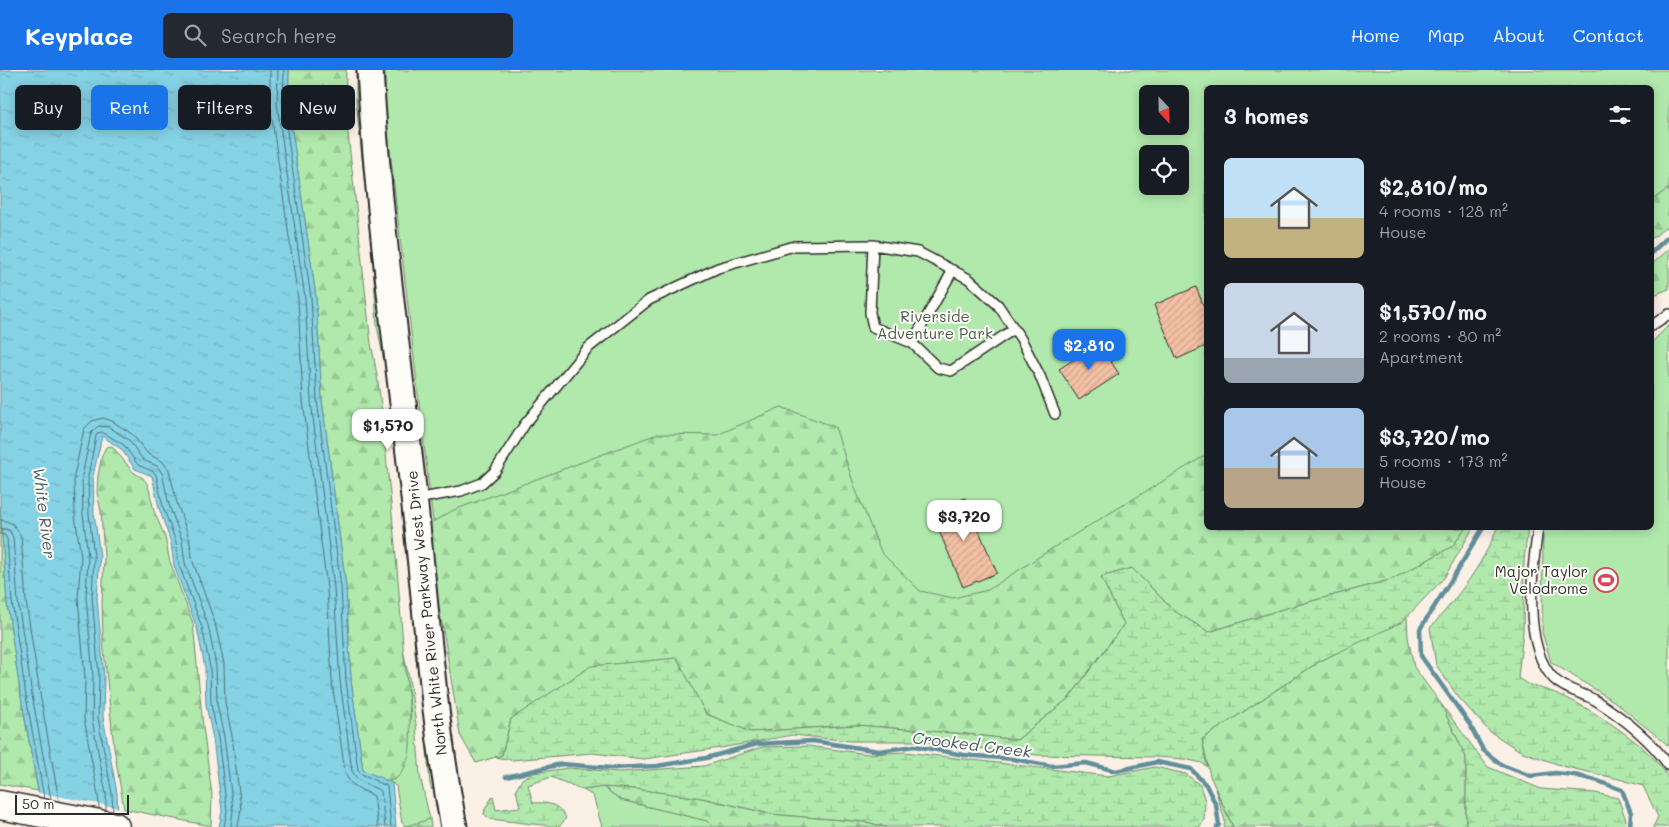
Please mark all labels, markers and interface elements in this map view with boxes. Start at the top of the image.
search box [163,13,513,58]
text: Keyplace [25,20,133,51]
icon: search [181,21,209,49]
text: Search here [221,23,337,48]
text: Home [1351,23,1400,47]
text: Map [1428,23,1464,47]
text: About [1492,23,1545,47]
text: Contact [1573,23,1644,47]
chip: Buy [15,85,81,130]
chip: Rent [91,85,168,130]
chip: Filters [178,85,271,130]
chip: New [281,85,355,130]
north arrow [1139,85,1189,135]
map controls [1139,85,1189,195]
icon: filters [1606,101,1634,129]
text: 3 homes [1224,102,1309,129]
button: locate [1139,145,1189,195]
text: $2,810/mo [1379,173,1488,200]
icon: home [1264,178,1324,238]
text: 4 rooms · 128 m² [1379,200,1508,221]
text: House [1379,221,1426,242]
text: $1,570/mo [1379,298,1487,325]
icon: home [1264,303,1324,363]
park label: Riverside Adventure Park [877,306,993,343]
text: 2 rooms · 80 m² [1379,325,1501,346]
pin: $2,810 [1048,328,1130,371]
text: $2,810 [1063,334,1115,355]
text: Apartment [1379,346,1464,367]
pin: $1,570 [347,408,429,451]
text: $1,570 [363,414,413,435]
text: $3,720/mo [1379,423,1490,450]
icon: home [1264,428,1324,488]
text: 5 rooms · 173 m² [1379,450,1508,471]
water label: White River [29,466,61,560]
street label: North White River Parkway West Drive [401,470,451,756]
text: House [1379,471,1426,492]
pin: $3,720 [923,500,1005,542]
text: $3,720 [938,505,990,526]
place label: Major Taylor Velodrome [1495,561,1588,598]
sports icon: Major Taylor Velodrome [1593,567,1619,593]
water label: Crooked Creek [911,726,1033,762]
scale bar [15,792,129,815]
text: 50 m [22,794,54,813]

